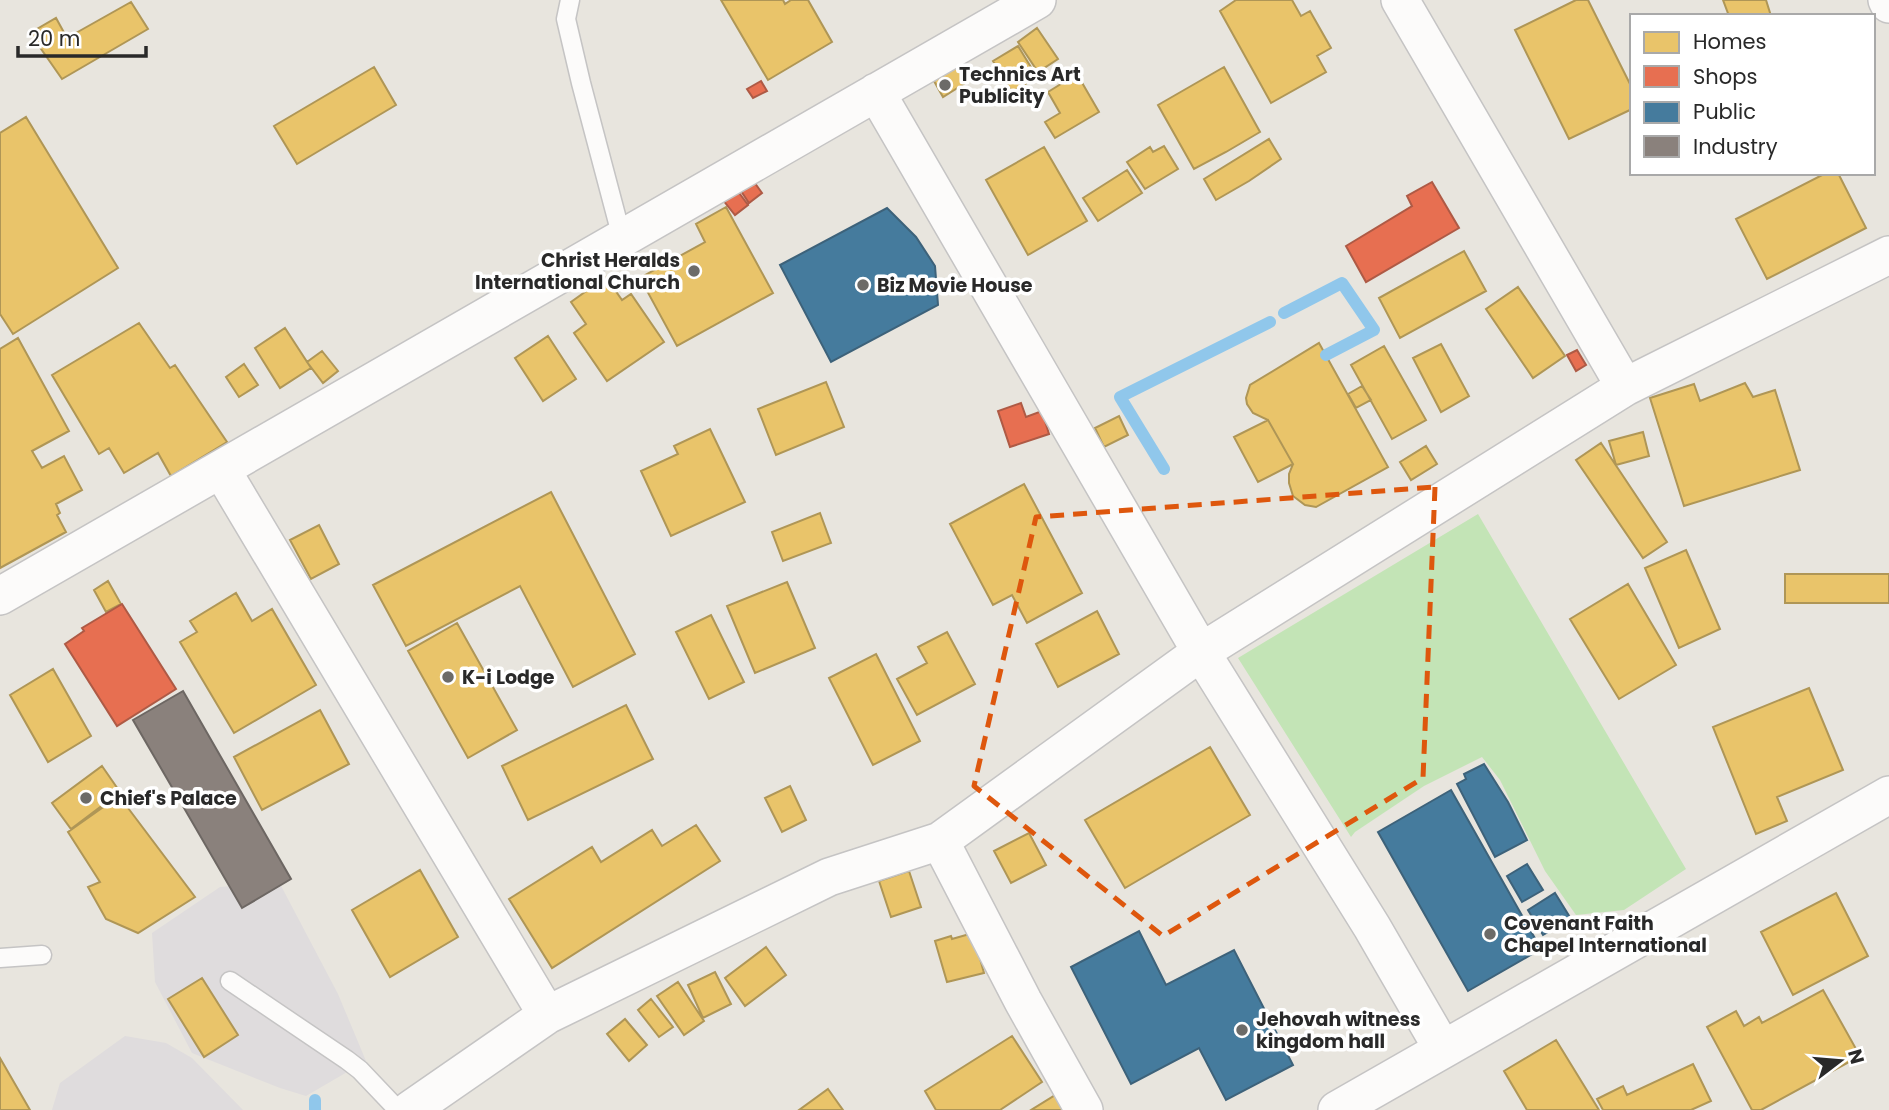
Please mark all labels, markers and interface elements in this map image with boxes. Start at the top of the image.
scale bar [18,14,145,58]
legend [1630,14,1875,175]
text: 20 m [28,24,81,53]
text: Homes [1693,27,1767,56]
place label: Technics Art Publicity [959,61,1081,110]
text: Shops [1693,62,1757,91]
marker: Technics Art Publicity [937,77,953,93]
text: Public [1693,97,1756,126]
text: Industry [1693,132,1778,161]
place label: Christ Heralds International Church [475,247,680,296]
marker: Christ Heralds International Church [686,263,702,279]
place label: Biz Movie House [877,272,1033,299]
marker: Biz Movie House [855,277,871,293]
place label: K-i Lodge [462,664,555,691]
marker: K-i Lodge [440,669,456,685]
place label: Chief's Palace [100,785,237,812]
marker: Chief's Palace [78,790,94,806]
place label: Covenant Faith Chapel International [1504,910,1707,959]
marker: Covenant Faith Chapel International [1482,926,1498,942]
place label: Jehovah witness kingdom hall [1256,1006,1421,1055]
marker: Jehovah witness kingdom hall [1234,1022,1250,1038]
north arrow [1805,1026,1875,1096]
text: N [1841,1046,1871,1067]

